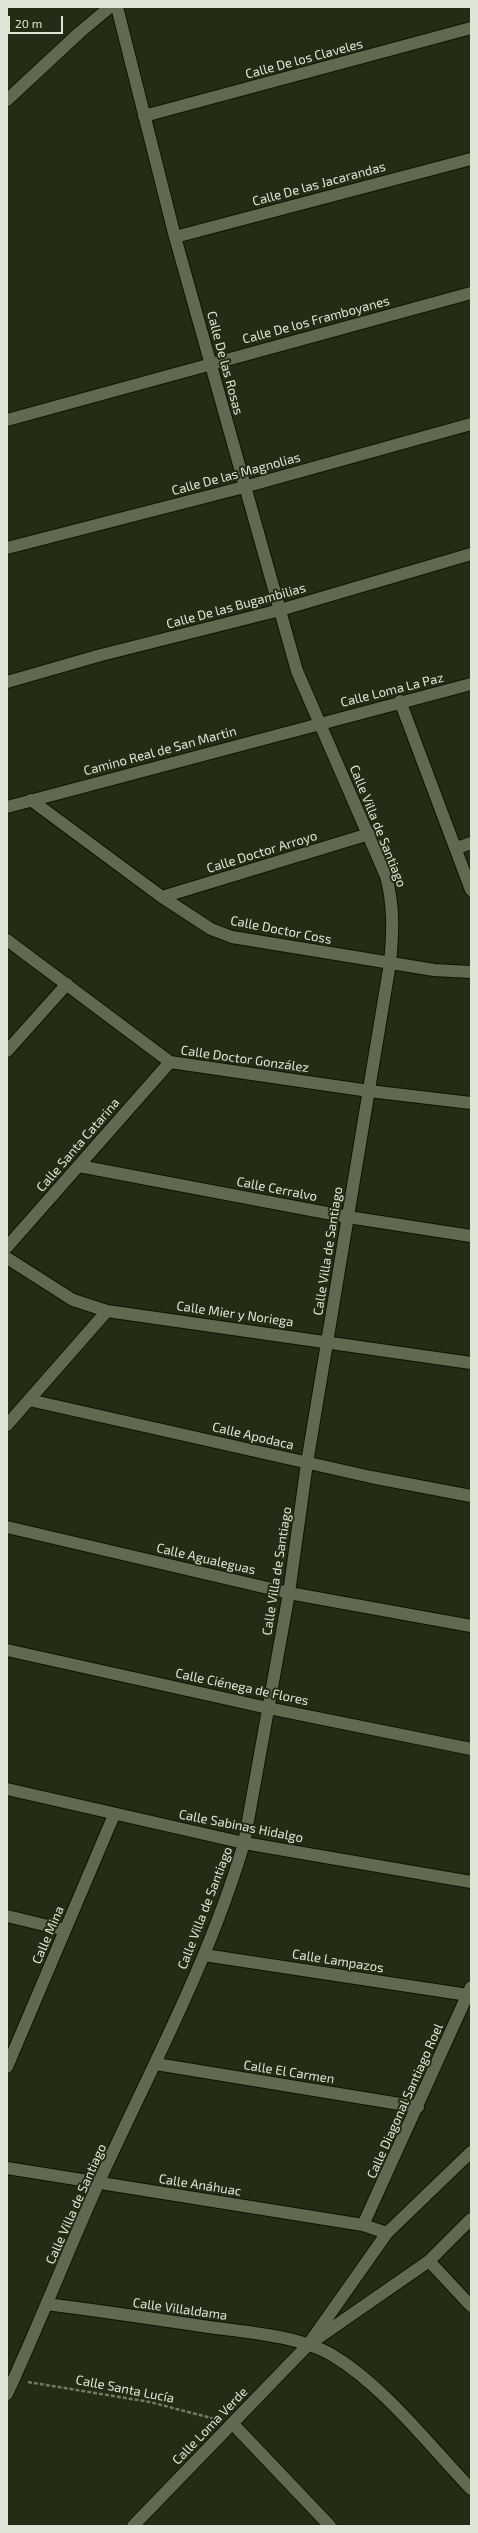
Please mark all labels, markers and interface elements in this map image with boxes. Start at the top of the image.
scale bar [10,8,65,34]
text: 20 m [15,16,42,30]
street label: Calle De los Claveles [244,36,364,82]
street label: Calle De las Jacarandas [251,159,387,209]
street label: Calle De los Framboyanes [241,293,391,347]
street label: Calle De las Rosas [204,309,246,417]
street label: Calle De las Magnolias [170,449,302,499]
street label: Calle De las Bugambilias [165,580,307,632]
street label: Calle Loma La Paz [339,670,445,710]
street label: Camino Real de San Martin [82,723,238,779]
street label: Calle Villa de Santiago [346,763,410,889]
street label: Calle Doctor Arroyo [205,828,319,876]
street label: Calle Doctor Coss [229,913,333,947]
street label: Calle Doctor González [180,1042,310,1076]
street label: Calle Santa Catarina [33,1095,123,1195]
street label: Calle Cerralvo [235,1174,319,1204]
street label: Calle Villa de Santiago [310,1185,346,1317]
street label: Calle Mier y Noriega [176,1298,294,1330]
street label: Calle Apodaca [211,1419,295,1453]
street label: Calle Villa de Santiago [259,1505,295,1637]
street label: Calle Agualeguas [155,1540,257,1578]
street label: Calle Ciénega de Flores [174,1665,310,1709]
street label: Calle Sabinas Hidalgo [177,1806,305,1846]
street label: Calle Villa de Santiago [174,1844,236,1972]
street label: Calle Mina [29,1904,67,1966]
street label: Calle Lampazos [291,1946,385,1976]
street label: Calle Diagonal Santiago Roel [364,2021,446,2181]
street label: Calle El Carmen [242,2057,336,2087]
street label: Calle Villa de Santiago [42,2141,110,2267]
street label: Calle Anáhuac [158,2171,242,2199]
street label: Calle Villaldama [132,2295,228,2323]
street label: Calle Santa Lucía [74,2372,176,2406]
street label: Calle Loma Verde [169,2384,251,2468]

